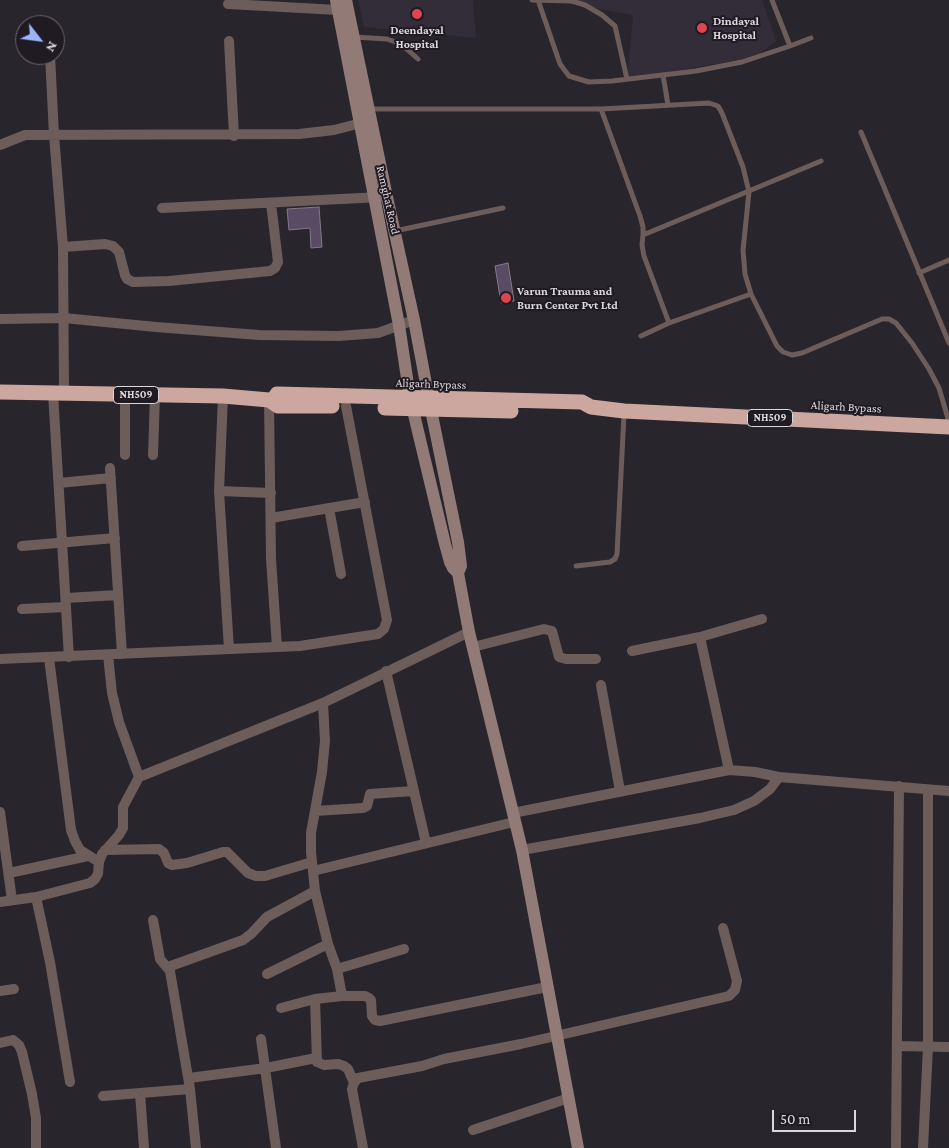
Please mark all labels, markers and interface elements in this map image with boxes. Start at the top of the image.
marker: Deendayal Hospital [410,7,424,21]
place label: Dindayal Hospital [713,14,759,42]
north arrow [15,15,65,65]
marker: Dindayal Hospital [695,21,709,35]
place label: Deendayal Hospital [390,23,444,51]
text: N [43,39,61,55]
street label: Ramghat Road [373,164,403,236]
place label: Varun Trauma and Burn Center Pvt Ltd [517,284,618,312]
marker: Varun Trauma and Burn Center Pvt Ltd [499,291,513,305]
street label: Aligarh Bypass [395,376,467,392]
road number: NH509 [114,386,158,404]
street label: Aligarh Bypass [810,398,882,416]
road number: NH509 [748,409,792,426]
scale bar [774,1100,858,1132]
text: 50 m [780,1111,810,1127]

